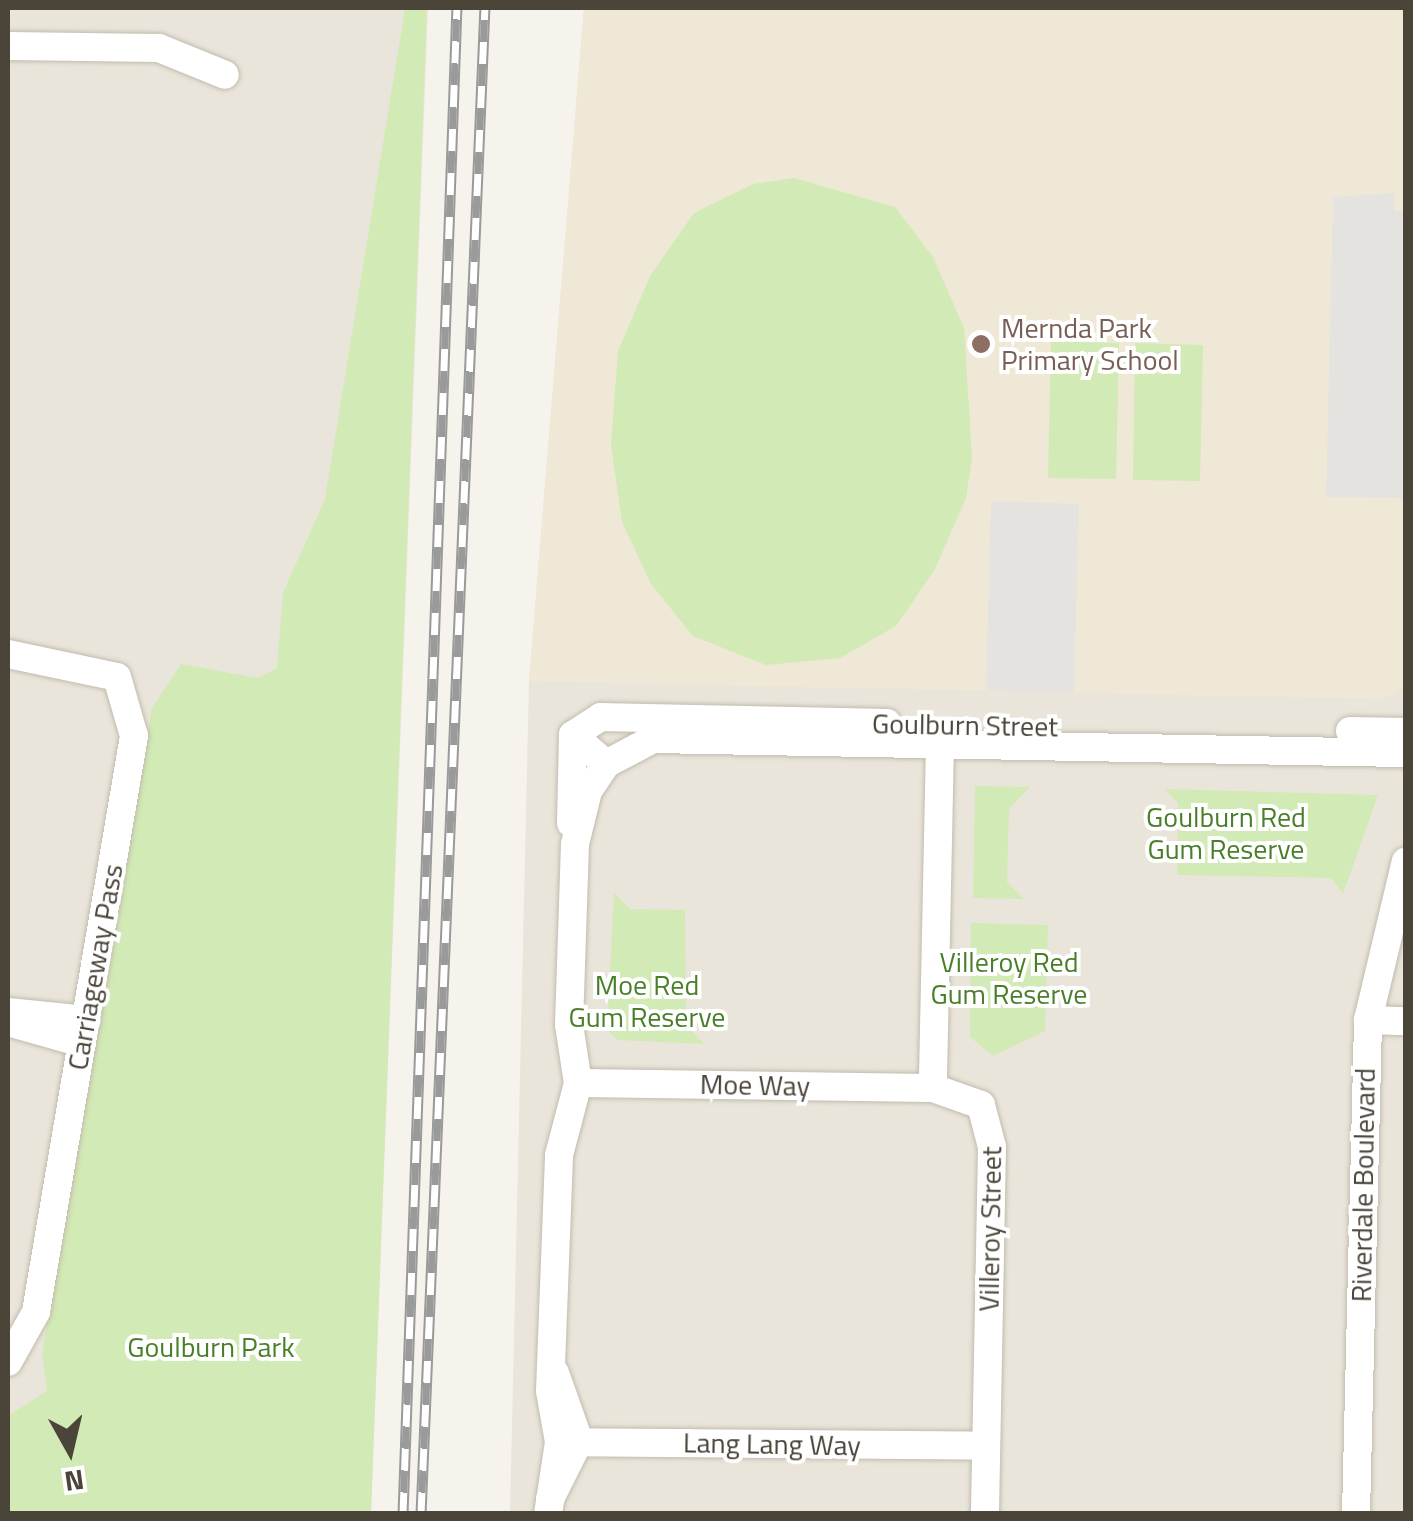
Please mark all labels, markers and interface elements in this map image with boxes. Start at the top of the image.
place label: Mernda Park Primary School [1001,311,1179,377]
marker: Mernda Park Primary School [970,333,992,355]
street label: Goulburn Street [872,707,1058,743]
park label: Goulburn Red Gum Reserve [1146,800,1306,866]
street label: Carriageway Pass [60,861,130,1073]
park label: Villeroy Red Gum Reserve [930,945,1088,1011]
park label: Moe Red Gum Reserve [568,968,726,1034]
street label: Moe Way [700,1067,810,1103]
street label: Riverdale Boulevard [1344,1068,1382,1302]
street label: Villeroy Street [972,1146,1008,1312]
park label: Goulburn Park [127,1330,295,1364]
north arrow [20,1401,120,1501]
street label: Lang Lang Way [683,1426,861,1462]
text: N [62,1459,87,1504]

